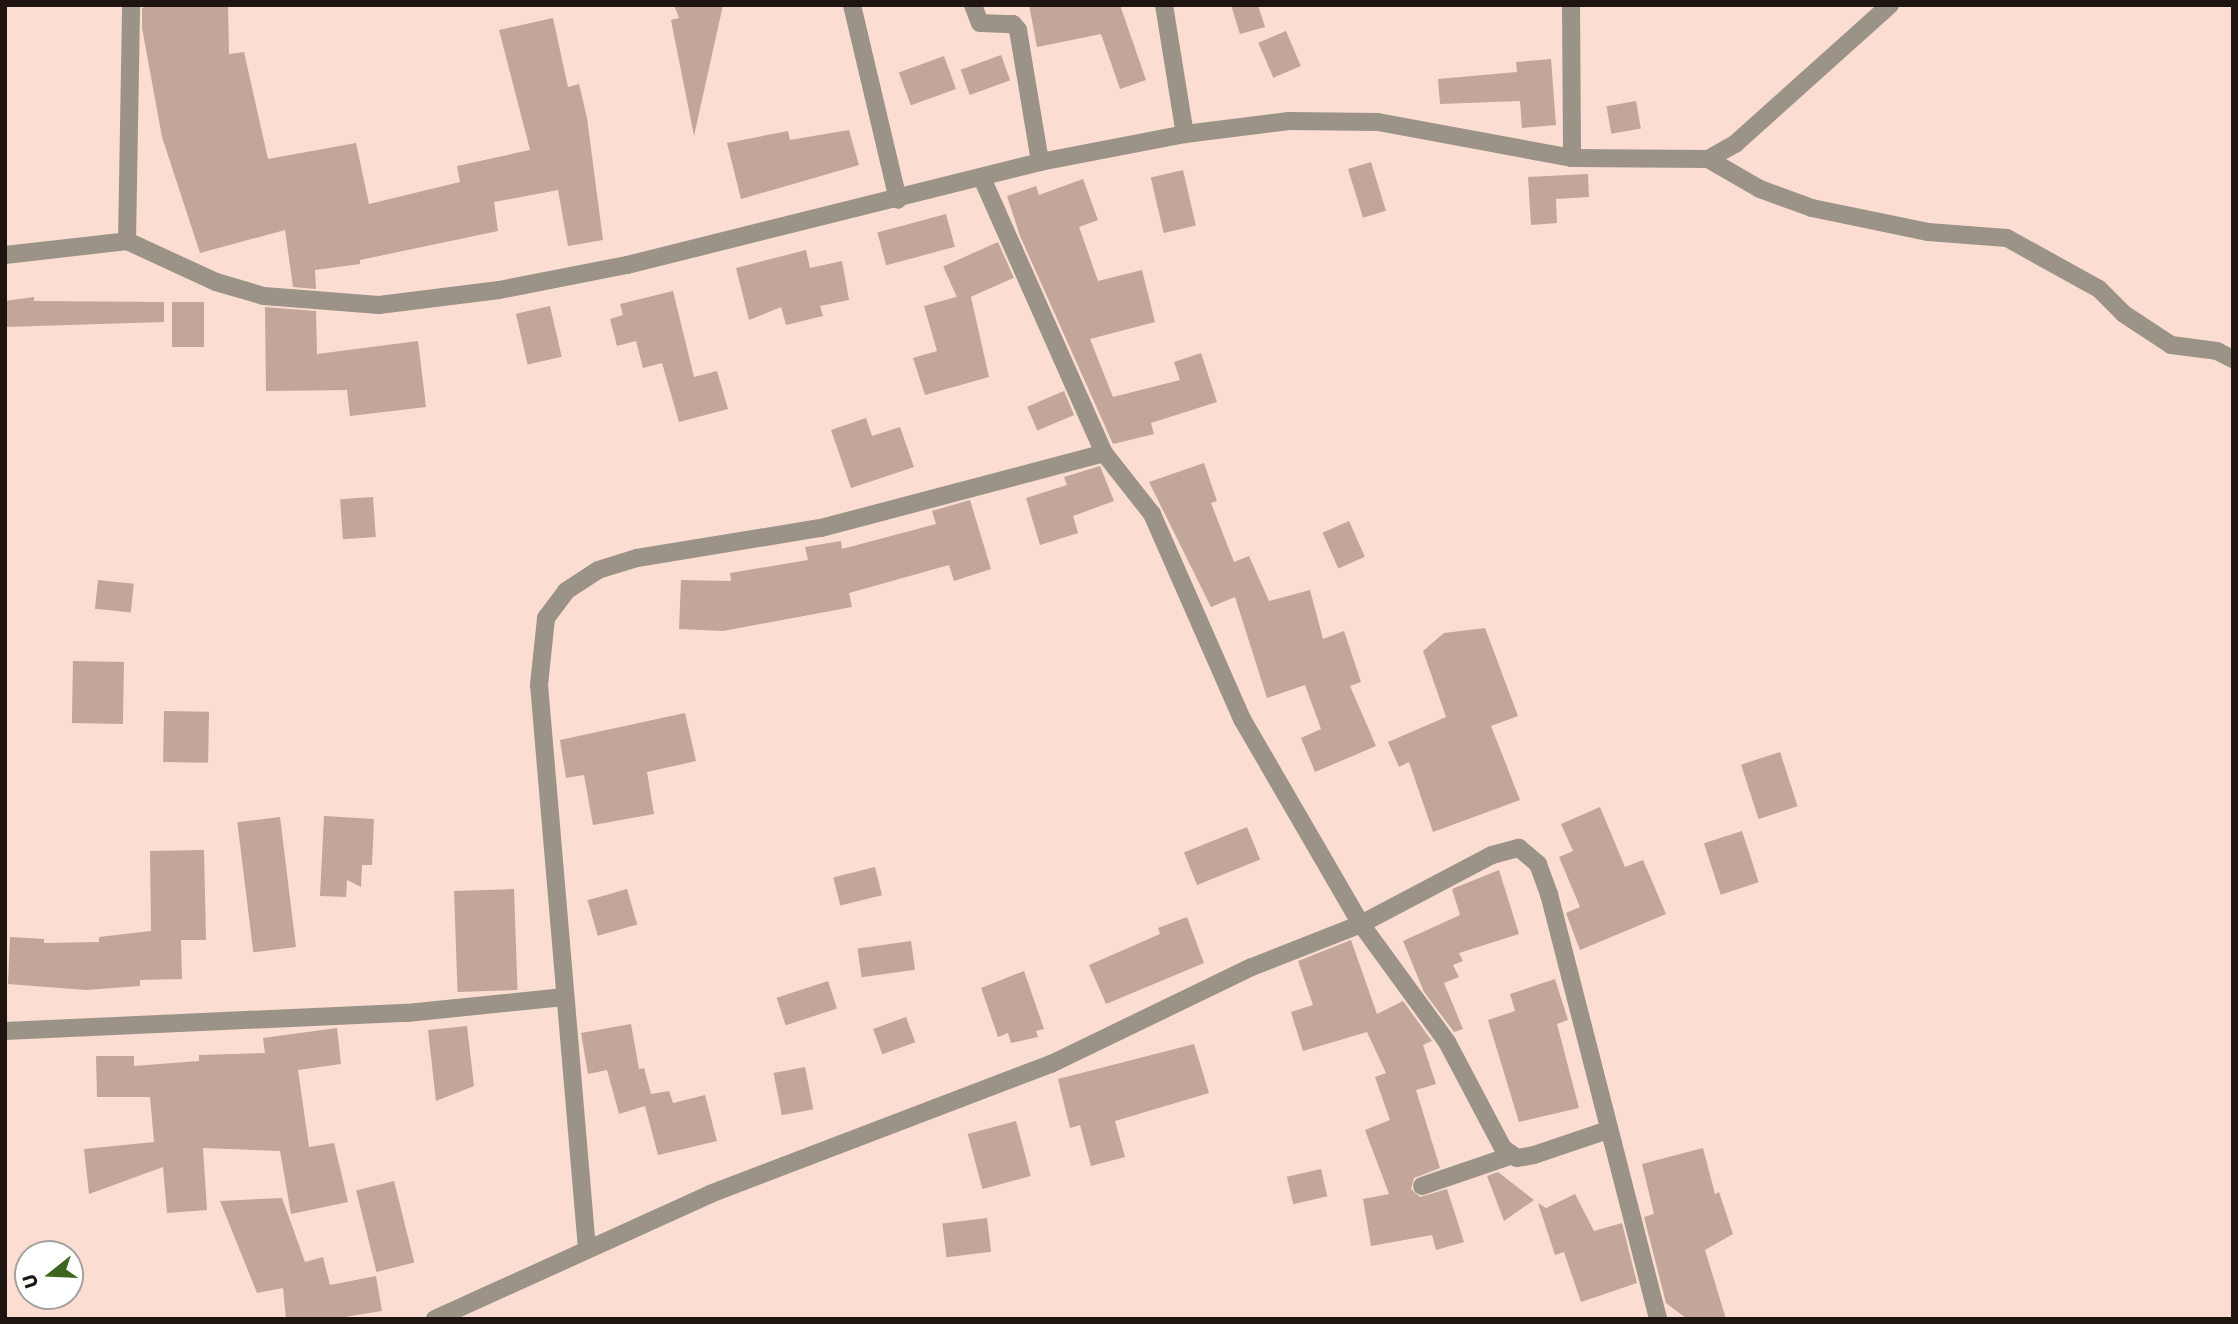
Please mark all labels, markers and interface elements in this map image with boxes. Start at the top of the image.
north arrow [14,1240,84,1310]
text: U [16,1270,45,1292]

